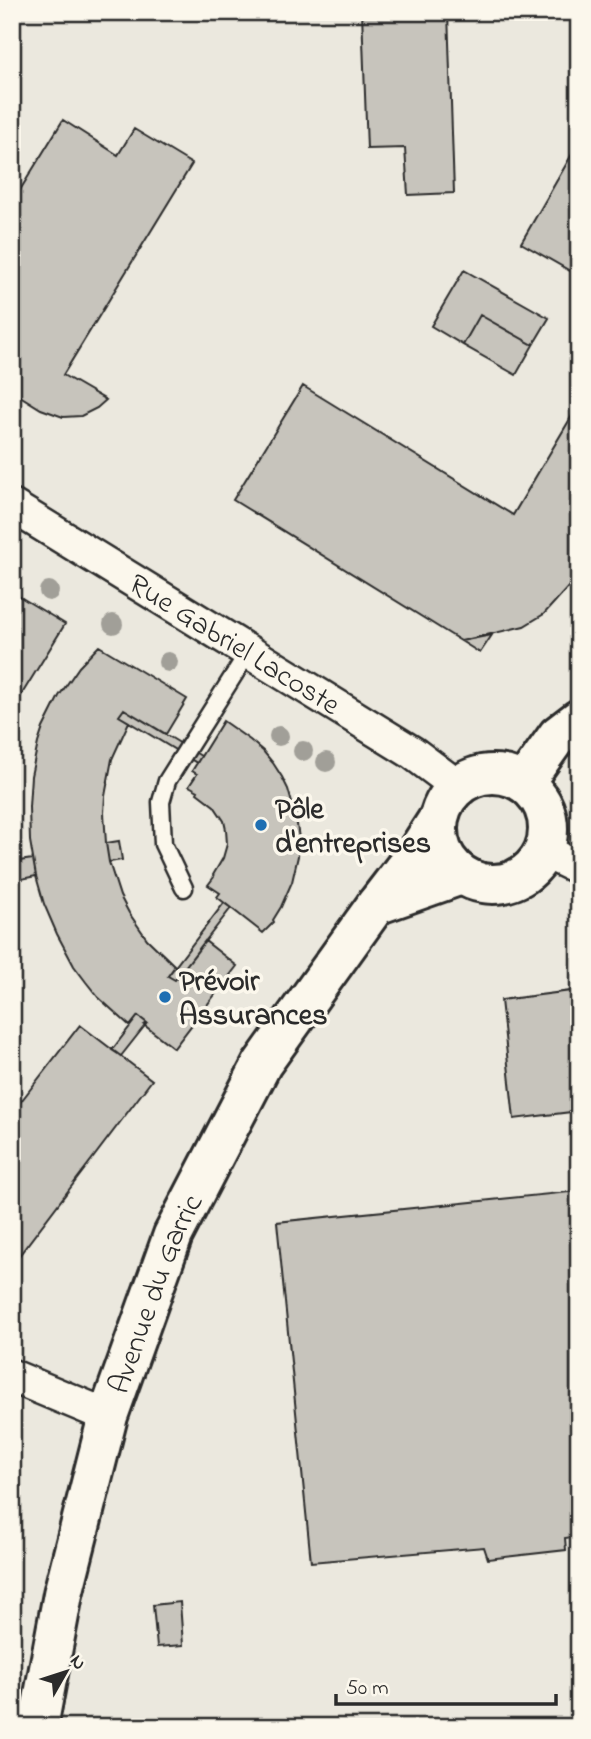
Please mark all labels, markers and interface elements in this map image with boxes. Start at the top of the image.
street label: Rue Gabriel Lacoste [119,564,348,728]
place label: Pôle d'entreprises [275,789,431,867]
marker: Pôle d'entreprises [253,817,269,833]
place label: Prévoir Assurances [179,961,327,1039]
marker: Prévoir Assurances [157,989,173,1005]
street label: Avenue du Garric [99,1186,216,1400]
north arrow [32,1638,102,1708]
text: N [63,1649,92,1676]
scale bar [336,1662,556,1706]
text: 50 m [346,1674,389,1704]

